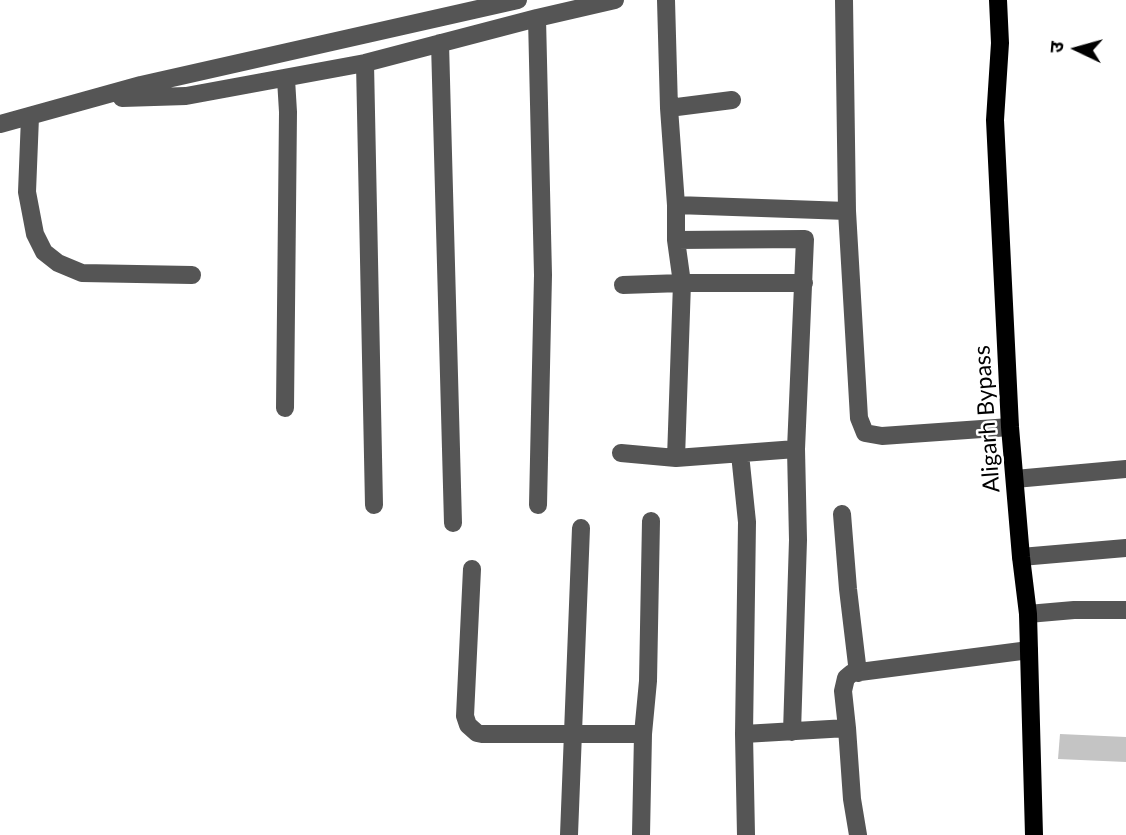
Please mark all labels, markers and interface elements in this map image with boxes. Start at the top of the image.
north arrow [1042,14,1112,84]
text: उ [1044,41,1068,54]
street label: Aligarh Bypass [968,344,1006,494]

